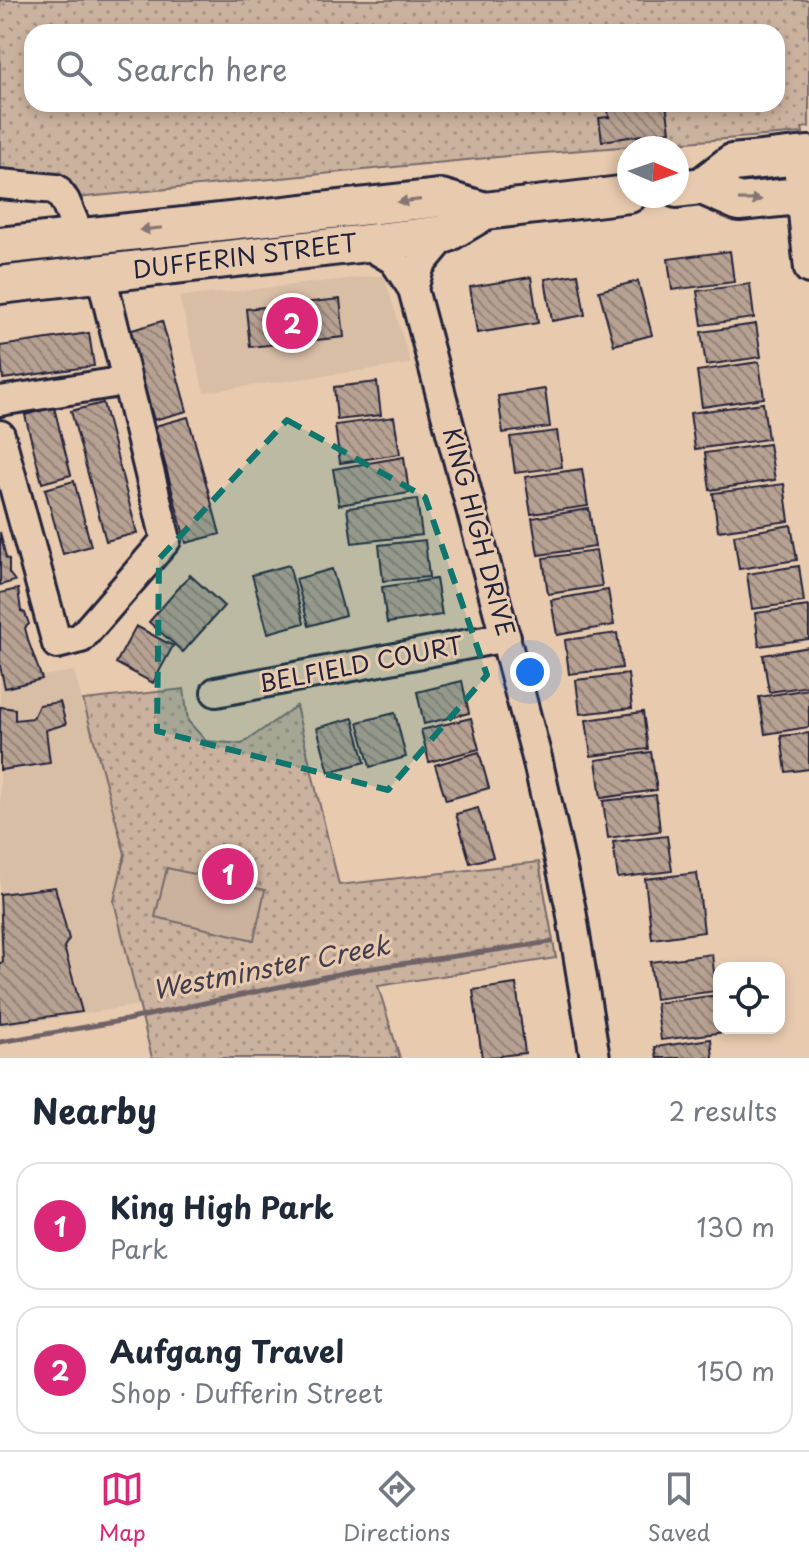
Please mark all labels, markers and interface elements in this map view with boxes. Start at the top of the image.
search box [24,24,785,112]
icon: search [52,46,96,90]
text: Search here [116,46,288,91]
north arrow [617,136,689,208]
one-way arrow [738,194,764,206]
one-way arrow [396,195,421,208]
street label: DUFFERIN STREET [131,223,360,287]
one-way arrow [138,223,163,236]
pin: 2 [266,293,318,353]
street label: KING HIGH DRIVE [435,423,525,640]
street label: BELFIELD COURT [255,625,467,701]
your location [510,652,550,692]
pin: 1 [202,844,254,904]
water label: Westminster Creek [149,924,394,1009]
map controls [713,962,785,1034]
button: locate [713,962,785,1034]
text: Nearby [32,1084,157,1136]
text: 2 results [669,1091,777,1130]
text: King High Park [110,1184,334,1229]
text: 1 [54,1207,66,1246]
text: 130 m [696,1207,775,1246]
text: Park [110,1229,168,1268]
text: Aufgang Travel [110,1328,344,1373]
text: 2 [51,1351,69,1390]
text: 150 m [697,1351,775,1390]
text: Shop · Dufferin Street [110,1373,383,1412]
tab: Map [99,1467,146,1548]
tab: Directions [343,1467,450,1548]
tab: Saved [648,1467,710,1548]

